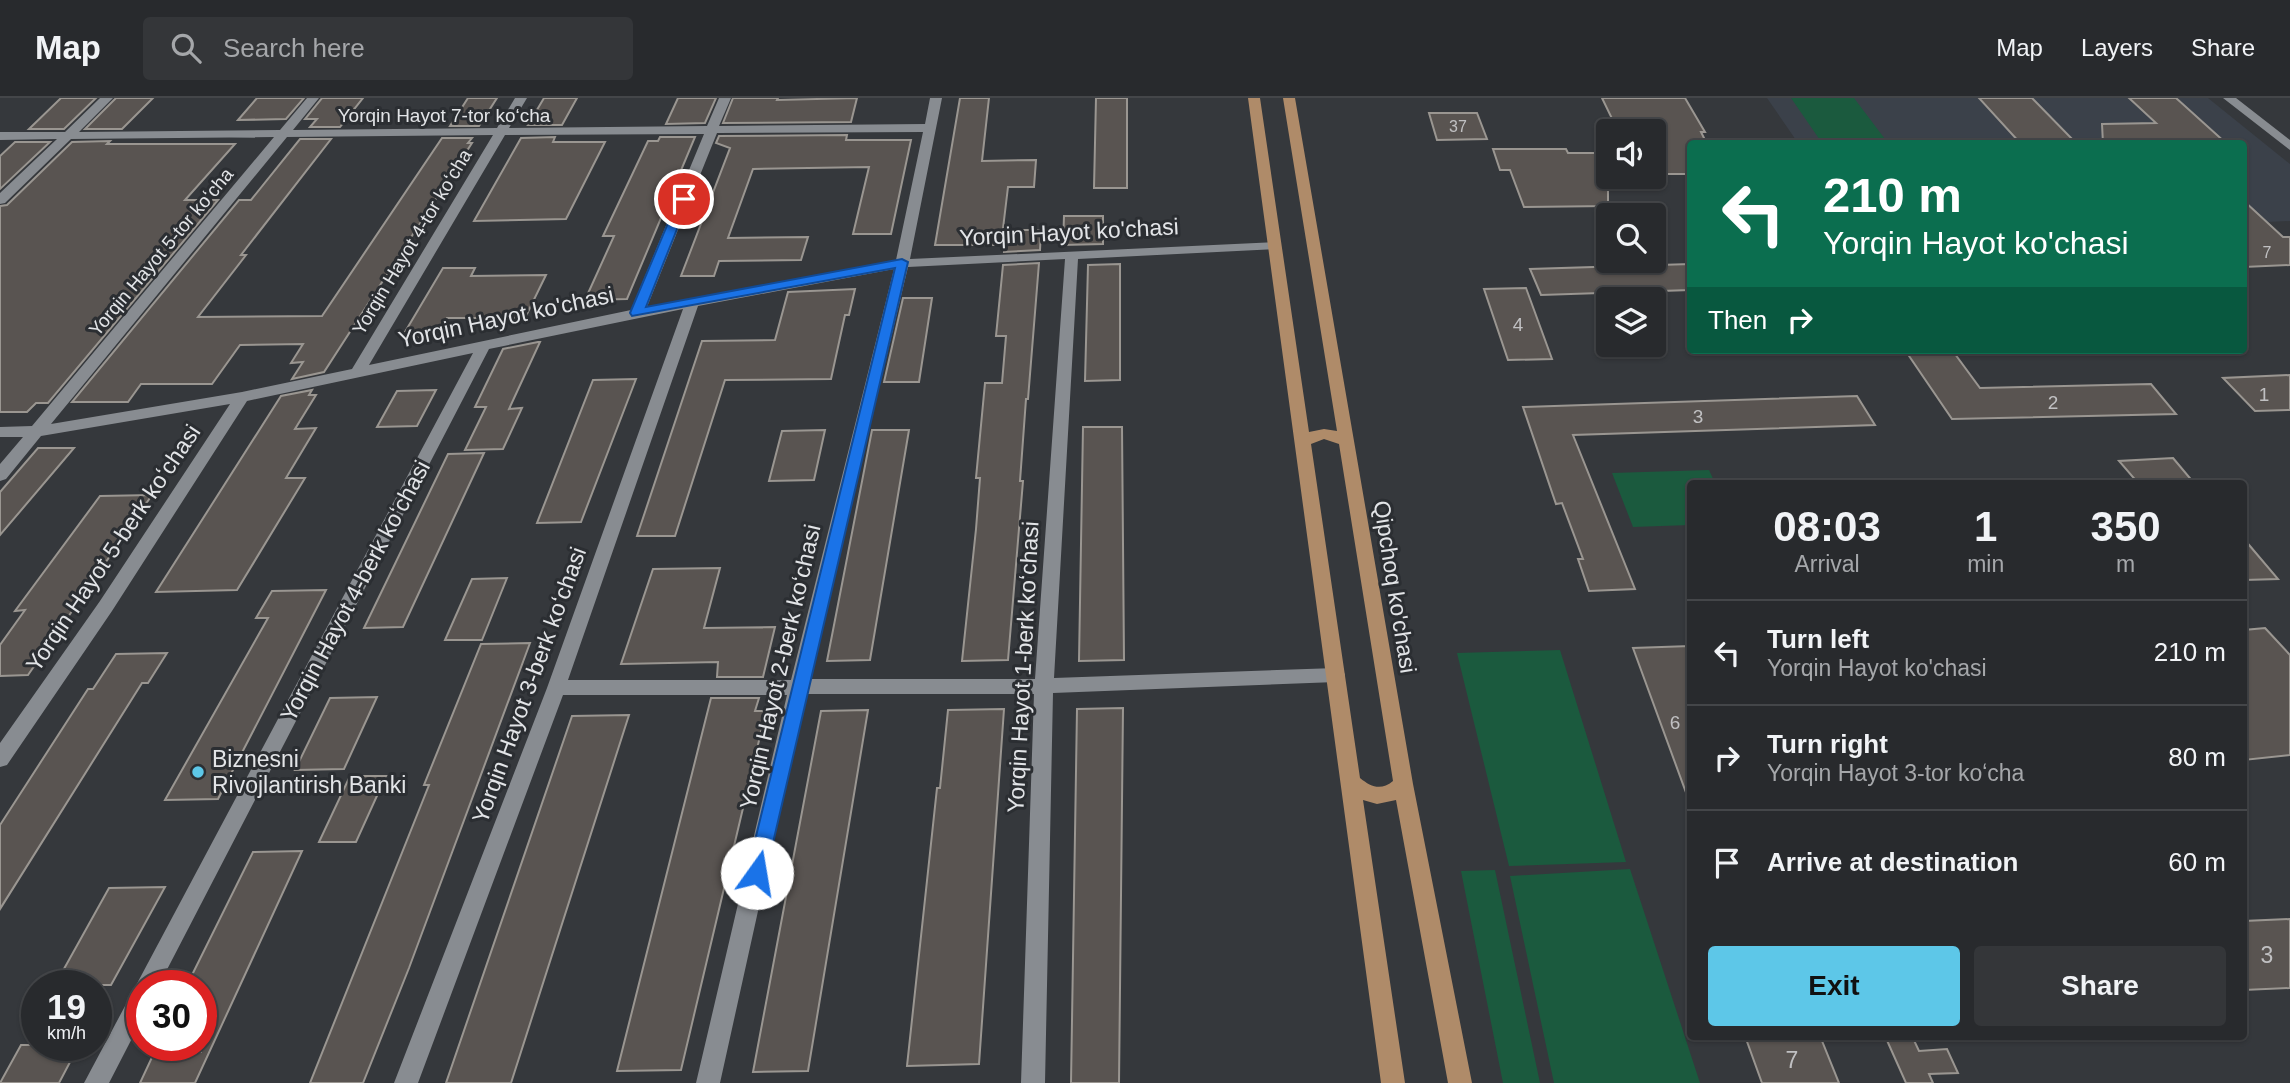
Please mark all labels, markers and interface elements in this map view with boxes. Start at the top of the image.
search box [143,17,633,80]
text: Map [35,29,101,66]
icon: search [167,29,205,67]
text: Search here [223,33,365,63]
text: Map [1996,34,2043,61]
text: Layers [2081,34,2153,61]
text: Share [2191,34,2255,61]
street label: Yorqin Hayot 7-tor koʻcha [338,105,551,126]
house number: 37 [1449,118,1467,135]
map controls [1596,119,1666,357]
button: sound [1596,119,1666,189]
street label: Yorqin Hayot 4-tor koʻcha [348,145,476,339]
street label: Yorqin Hayot 5-tor koʻcha [85,163,238,340]
icon: left [1708,168,1799,259]
text: 210 m [1823,168,1962,222]
pin [654,169,714,229]
icon: arrive [665,180,703,218]
button: search [1596,203,1666,273]
street label: Yorqin Hayot ko'chasi [959,213,1179,251]
text: Yorqin Hayot ko'chasi [1823,225,2129,261]
house number: 7 [2263,244,2272,261]
street label: Yorqin Hayot ko'chasi [396,281,616,353]
button: layers [1596,287,1666,357]
icon: right [1781,301,1819,339]
text: Then [1708,305,1767,335]
house number: 4 [1513,314,1524,335]
house number: 1 [2259,384,2269,405]
house number: 2 [2048,392,2058,413]
house number: 3 [1693,406,1703,427]
street label: Yorqin Hayot 5-berk koʻchasi [21,420,205,676]
street label: Yorqin Hayot 4-berk koʻchasi [275,456,435,726]
street label: Qipchoq ko'chasi [1369,499,1421,675]
text: 08:03 [1773,503,1881,550]
text: 1 [1974,503,1997,550]
text: 350 [2091,503,2161,550]
street label: Yorqin Hayot 1-berk koʻchasi [1002,521,1044,813]
street label: Yorqin Hayot 2-berk koʻchasi [734,522,826,812]
street label: Yorqin Hayot 3-berk koʻchasi [467,543,591,827]
text: Arrival [1794,551,1860,577]
text: min [1967,551,2004,577]
text: m [2116,551,2135,577]
text: Turn left [1767,624,1869,654]
icon: left [1708,634,1746,672]
text: 210 m [2154,637,2226,667]
text: Yorqin Hayot ko'chasi [1767,655,1987,681]
house number: 6 [1670,712,1680,733]
text: Turn right [1767,729,1888,759]
icon: right [1708,739,1746,777]
text: 80 m [2168,742,2226,772]
place label: Biznesni Rivojlantirish Banki [212,746,406,798]
text: Yorqin Hayot 3-tor koʻcha [1767,760,2024,786]
marker: Biznesni Rivojlantirish Banki [190,764,206,780]
position arrow [720,836,794,910]
icon: arrive [1708,844,1746,882]
text: Arrive at destination [1767,847,2018,877]
text: 60 m [2168,847,2226,877]
house number: 3 [2261,942,2273,968]
button: Exit [1708,946,1960,1026]
button: Share [1974,946,2226,1026]
speed limit sign: 30 [126,970,217,1061]
text: 19 [47,987,86,1026]
text: km/h [47,1023,86,1043]
house number: 7 [1786,1047,1798,1073]

